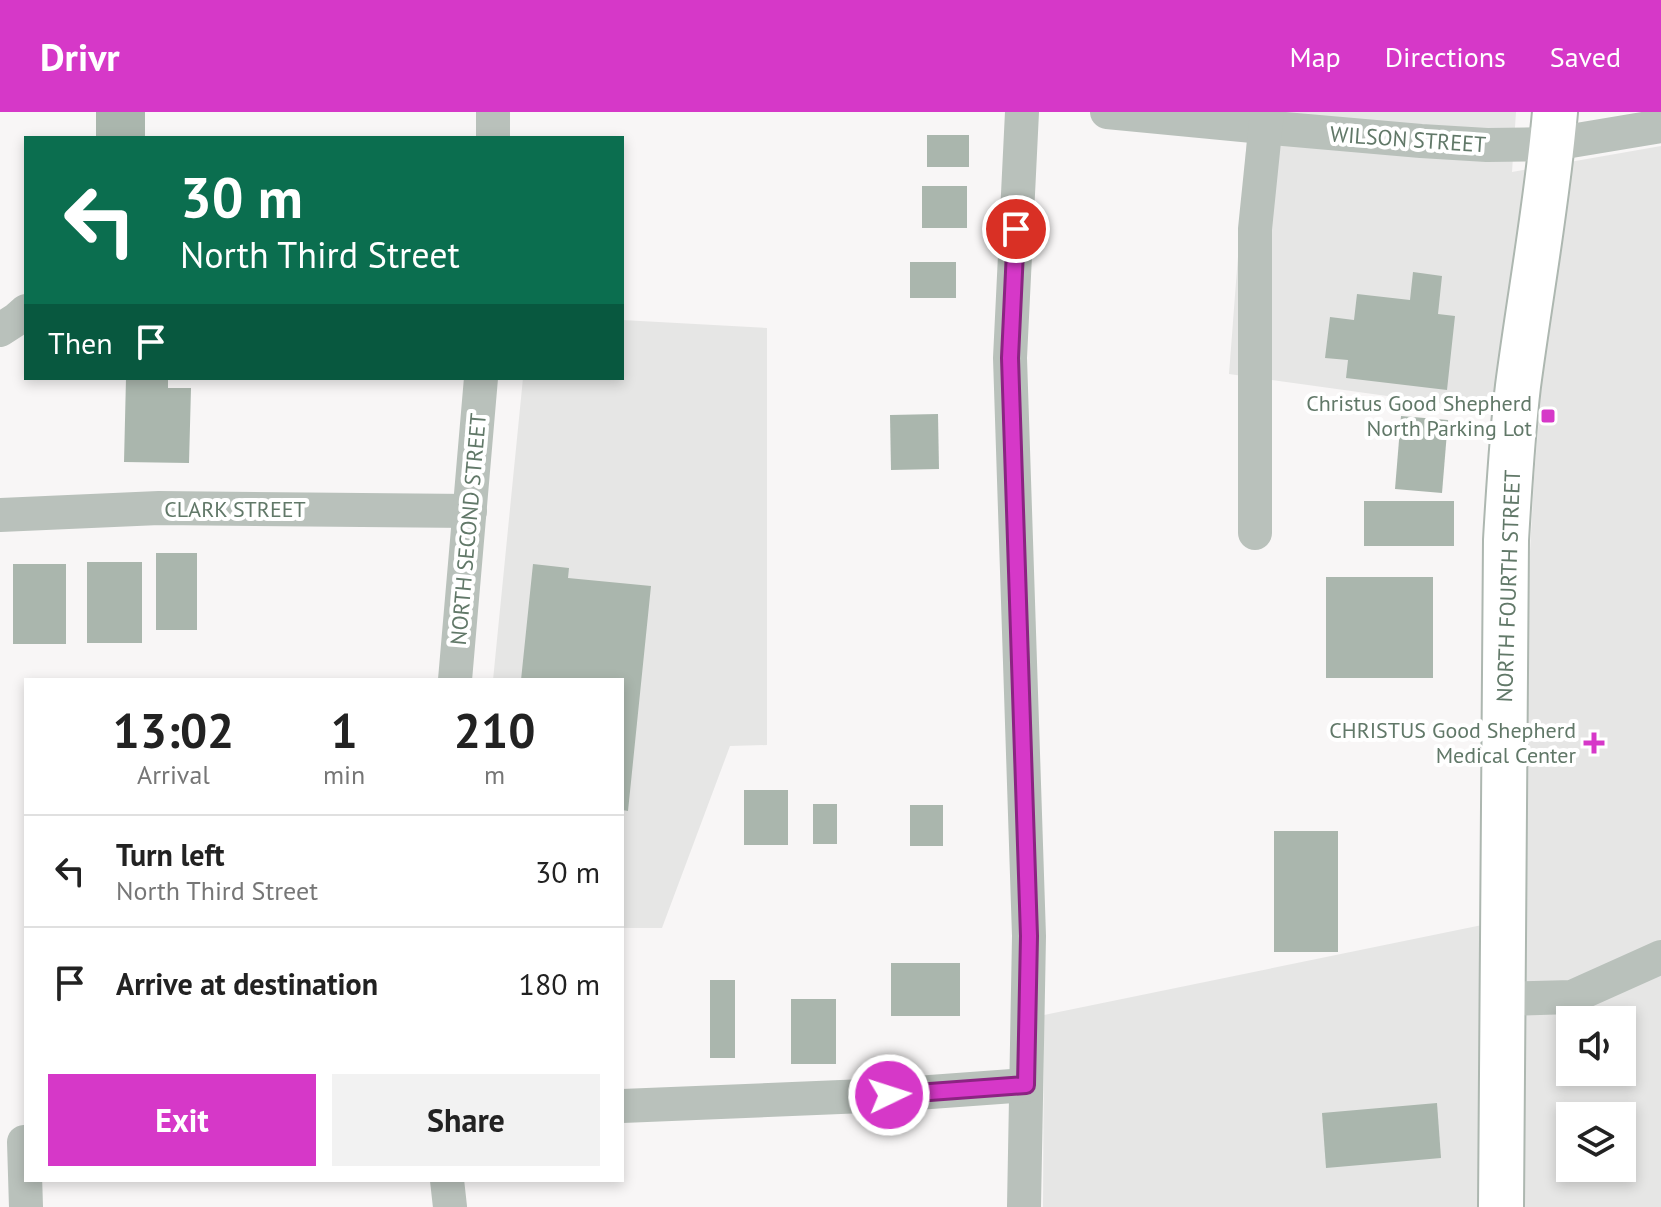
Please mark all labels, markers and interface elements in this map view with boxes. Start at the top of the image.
text: Drivr [40,32,120,81]
text: Map [1290,38,1341,75]
text: Directions [1385,38,1506,75]
text: Saved [1550,38,1621,75]
street label: WILSON STREET [1329,120,1487,158]
text: 30 m [180,161,303,233]
icon: left [48,168,152,272]
pin [982,195,1050,263]
icon: arrive [994,207,1038,251]
text: North Third Street [180,231,460,278]
icon: arrive [129,320,173,364]
text: Then [48,323,113,362]
place label: Christus Good Shepherd North Parking Lot [1306,389,1533,442]
marker: Christus Good Shepherd North Parking Lot [1539,407,1557,425]
street label: NORTH SECOND STREET [444,412,492,646]
street label: NORTH FOURTH STREET [1490,469,1526,703]
street label: CLARK STREET [164,495,306,523]
text: 13:02 [113,699,234,761]
text: 1 [330,699,358,761]
text: 210 [454,699,535,761]
place label: CHRISTUS Good Shepherd Medical Center [1329,716,1577,769]
marker: CHRISTUS Good Shepherd Medical Center [1583,732,1605,754]
text: Arrival [137,758,210,791]
text: min [323,758,365,791]
text: m [484,758,505,791]
text: Turn left [116,835,224,874]
icon: left [48,849,92,893]
text: 30 m [535,852,600,891]
text: North Third Street [116,874,318,907]
icon: arrive [48,961,92,1005]
text: Arrive at destination [116,964,378,1003]
text: 180 m [519,964,600,1003]
map controls [1556,1006,1636,1182]
button: sound [1556,1006,1636,1086]
position arrow [847,1053,931,1137]
button: Exit [48,1074,316,1166]
button: Share [332,1074,600,1166]
button: layers [1556,1102,1636,1182]

